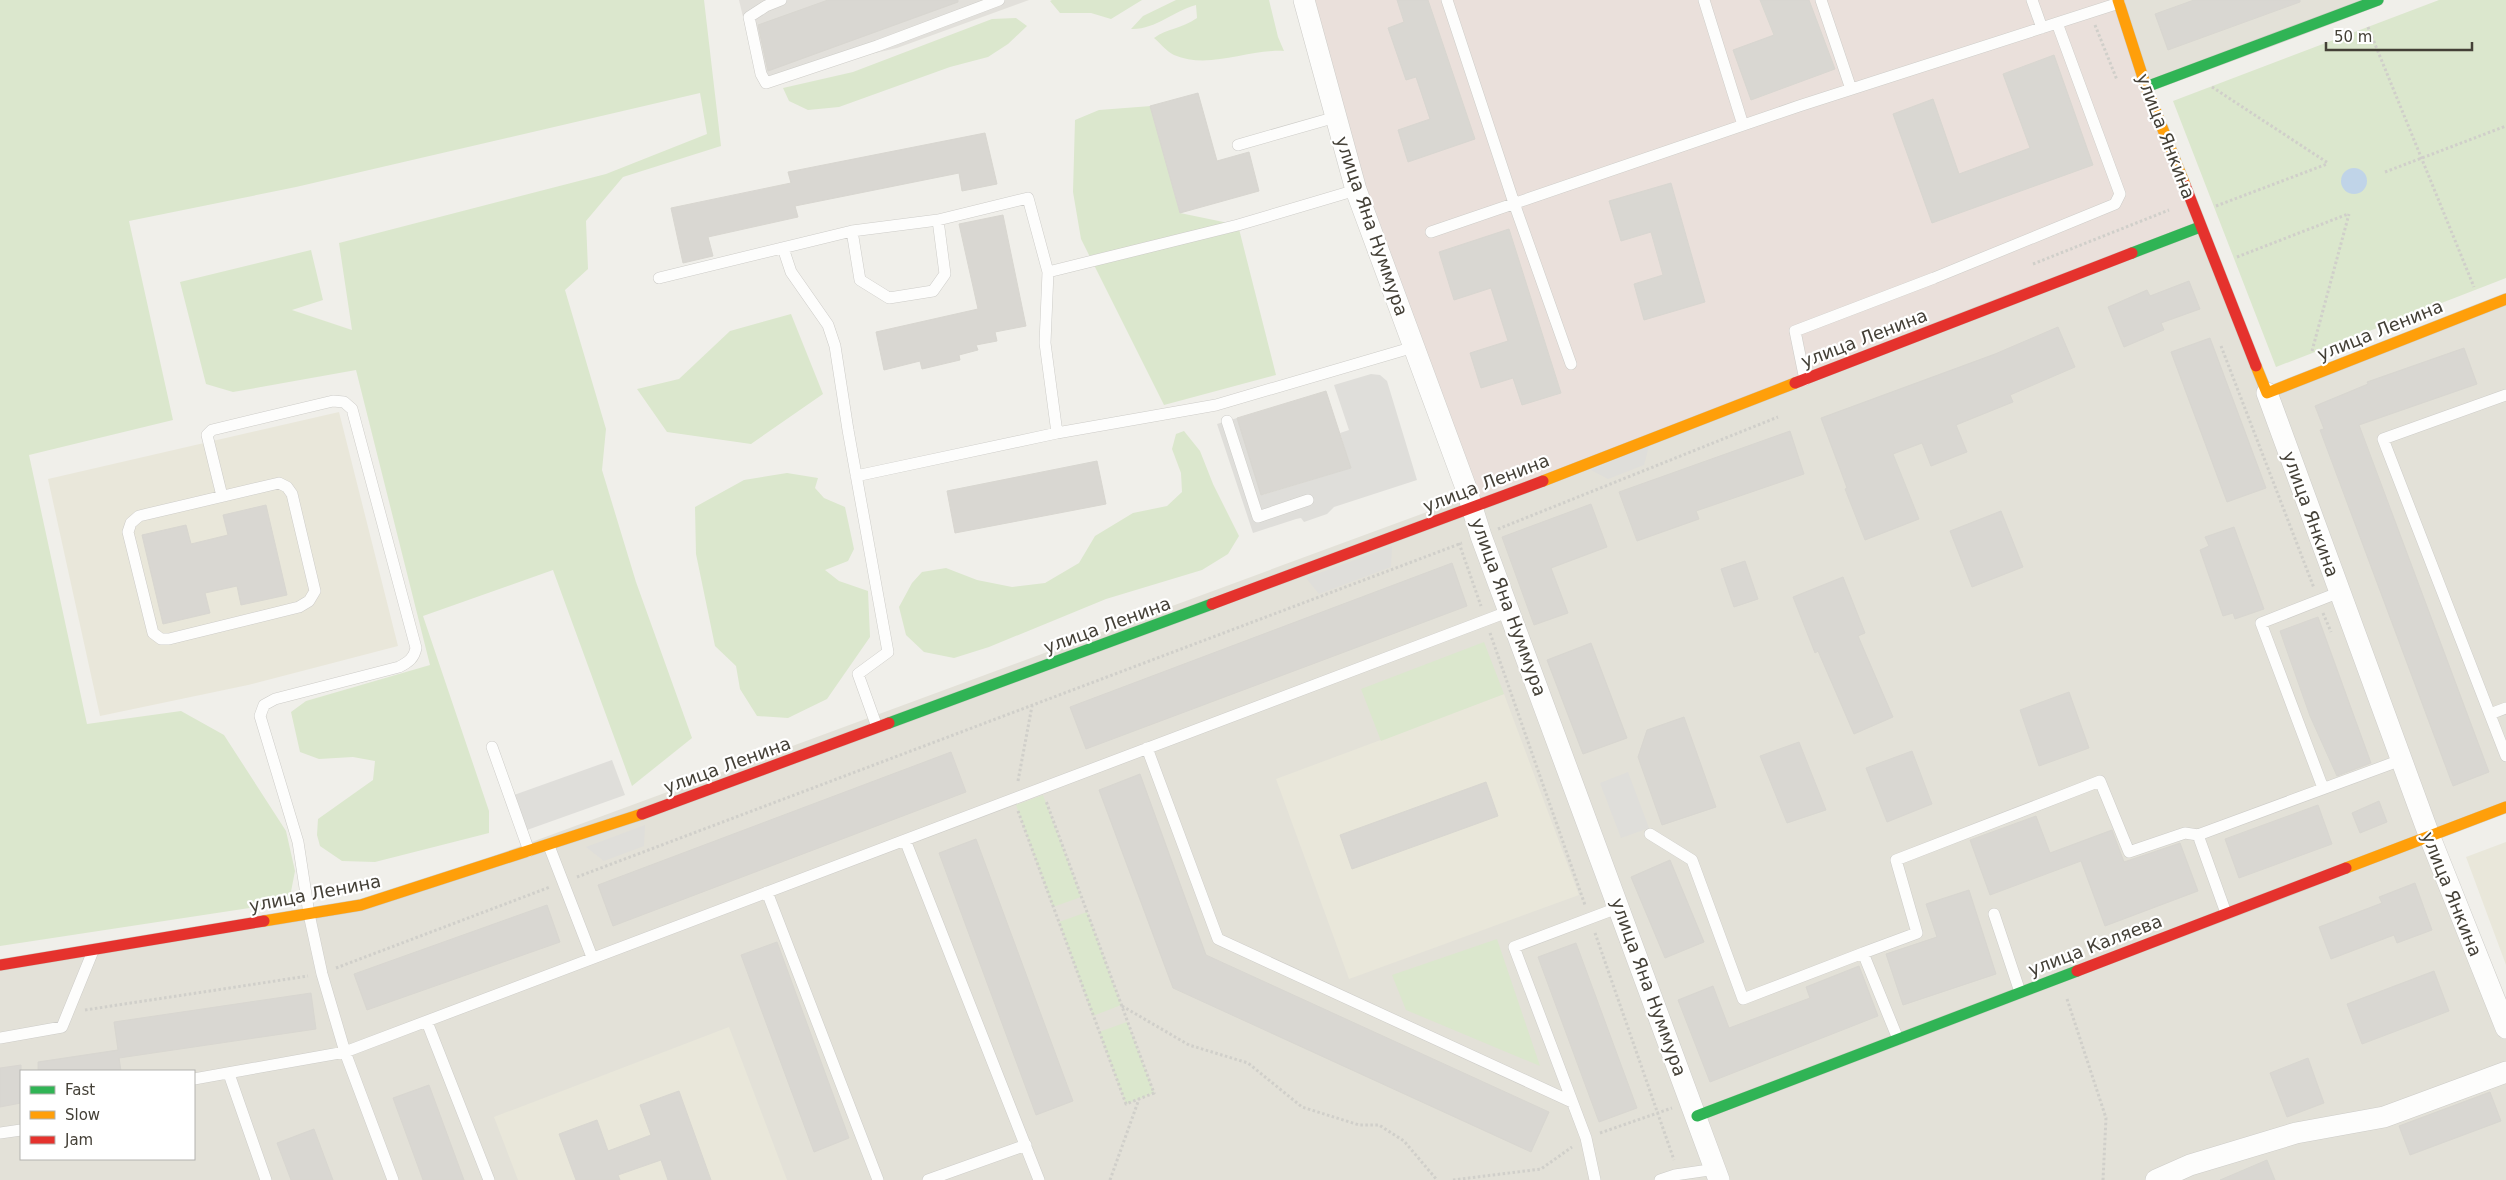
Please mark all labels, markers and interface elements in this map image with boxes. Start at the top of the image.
scale bar [2326,20,2472,52]
text: 50 m [2334,28,2372,46]
street label: улица Янкина [2132,70,2200,202]
street label: улица Яна Нуммура [1331,134,1413,318]
street label: улица Ленина [2314,295,2446,365]
street label: улица Ленина [1798,304,1930,372]
street label: улица Янкина [2278,448,2344,580]
street label: улица Ленина [1420,449,1552,517]
street label: улица Яна Нуммура [1467,515,1551,699]
street label: улица Ленина [1041,592,1173,658]
street label: улица Ленина [661,732,793,798]
street label: улица Янкина [2417,829,2487,959]
street label: улица Ленина [247,870,383,916]
street label: улица Яна Нуммура [1607,895,1691,1079]
street label: улица Каляева [2025,910,2165,980]
legend [20,1070,195,1160]
text: Fast [65,1081,95,1099]
text: Slow [65,1106,100,1124]
text: Jam [64,1131,93,1149]

